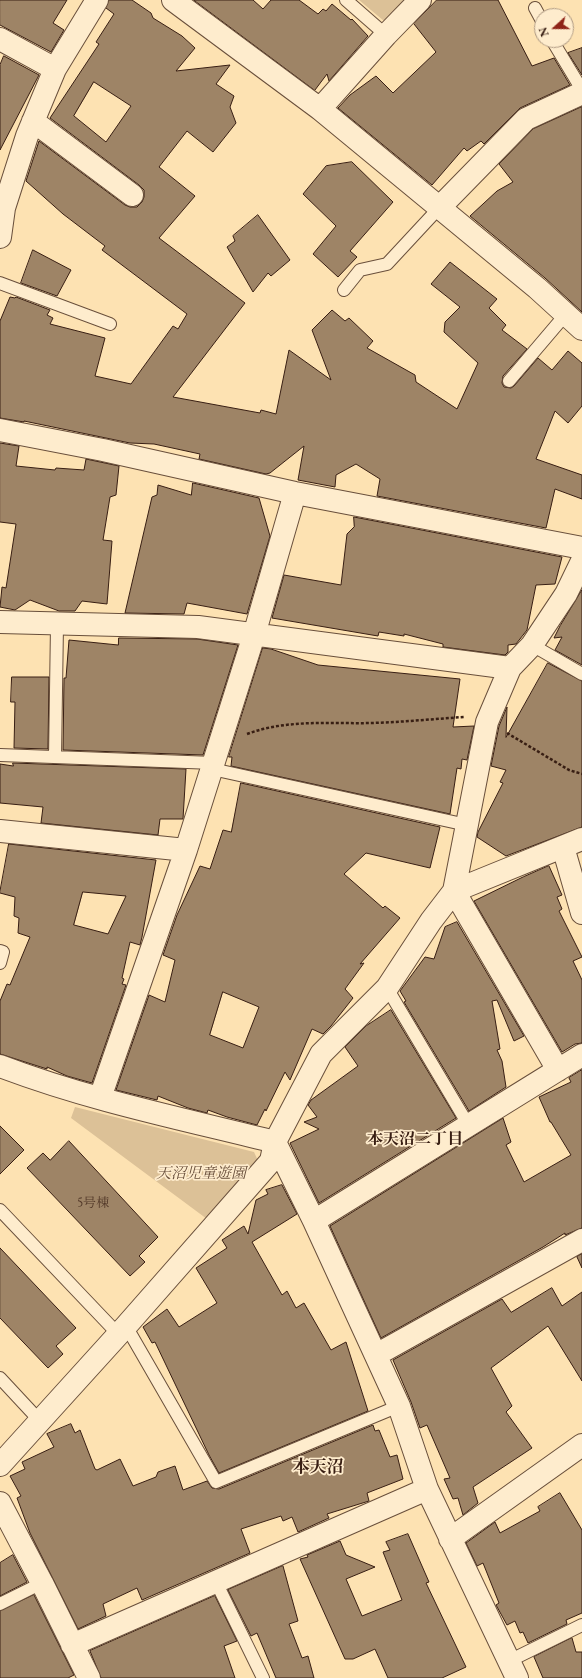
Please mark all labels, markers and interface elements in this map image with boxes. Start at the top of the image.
north arrow [534,8,574,48]
text: N [536,25,552,39]
district label: 本天沼二丁目 [367,1130,463,1150]
park label: 天沼児童遊園 [156,1165,246,1183]
house number: 5号棟 [77,1195,109,1211]
district label: 本天沼 [293,1457,343,1477]

